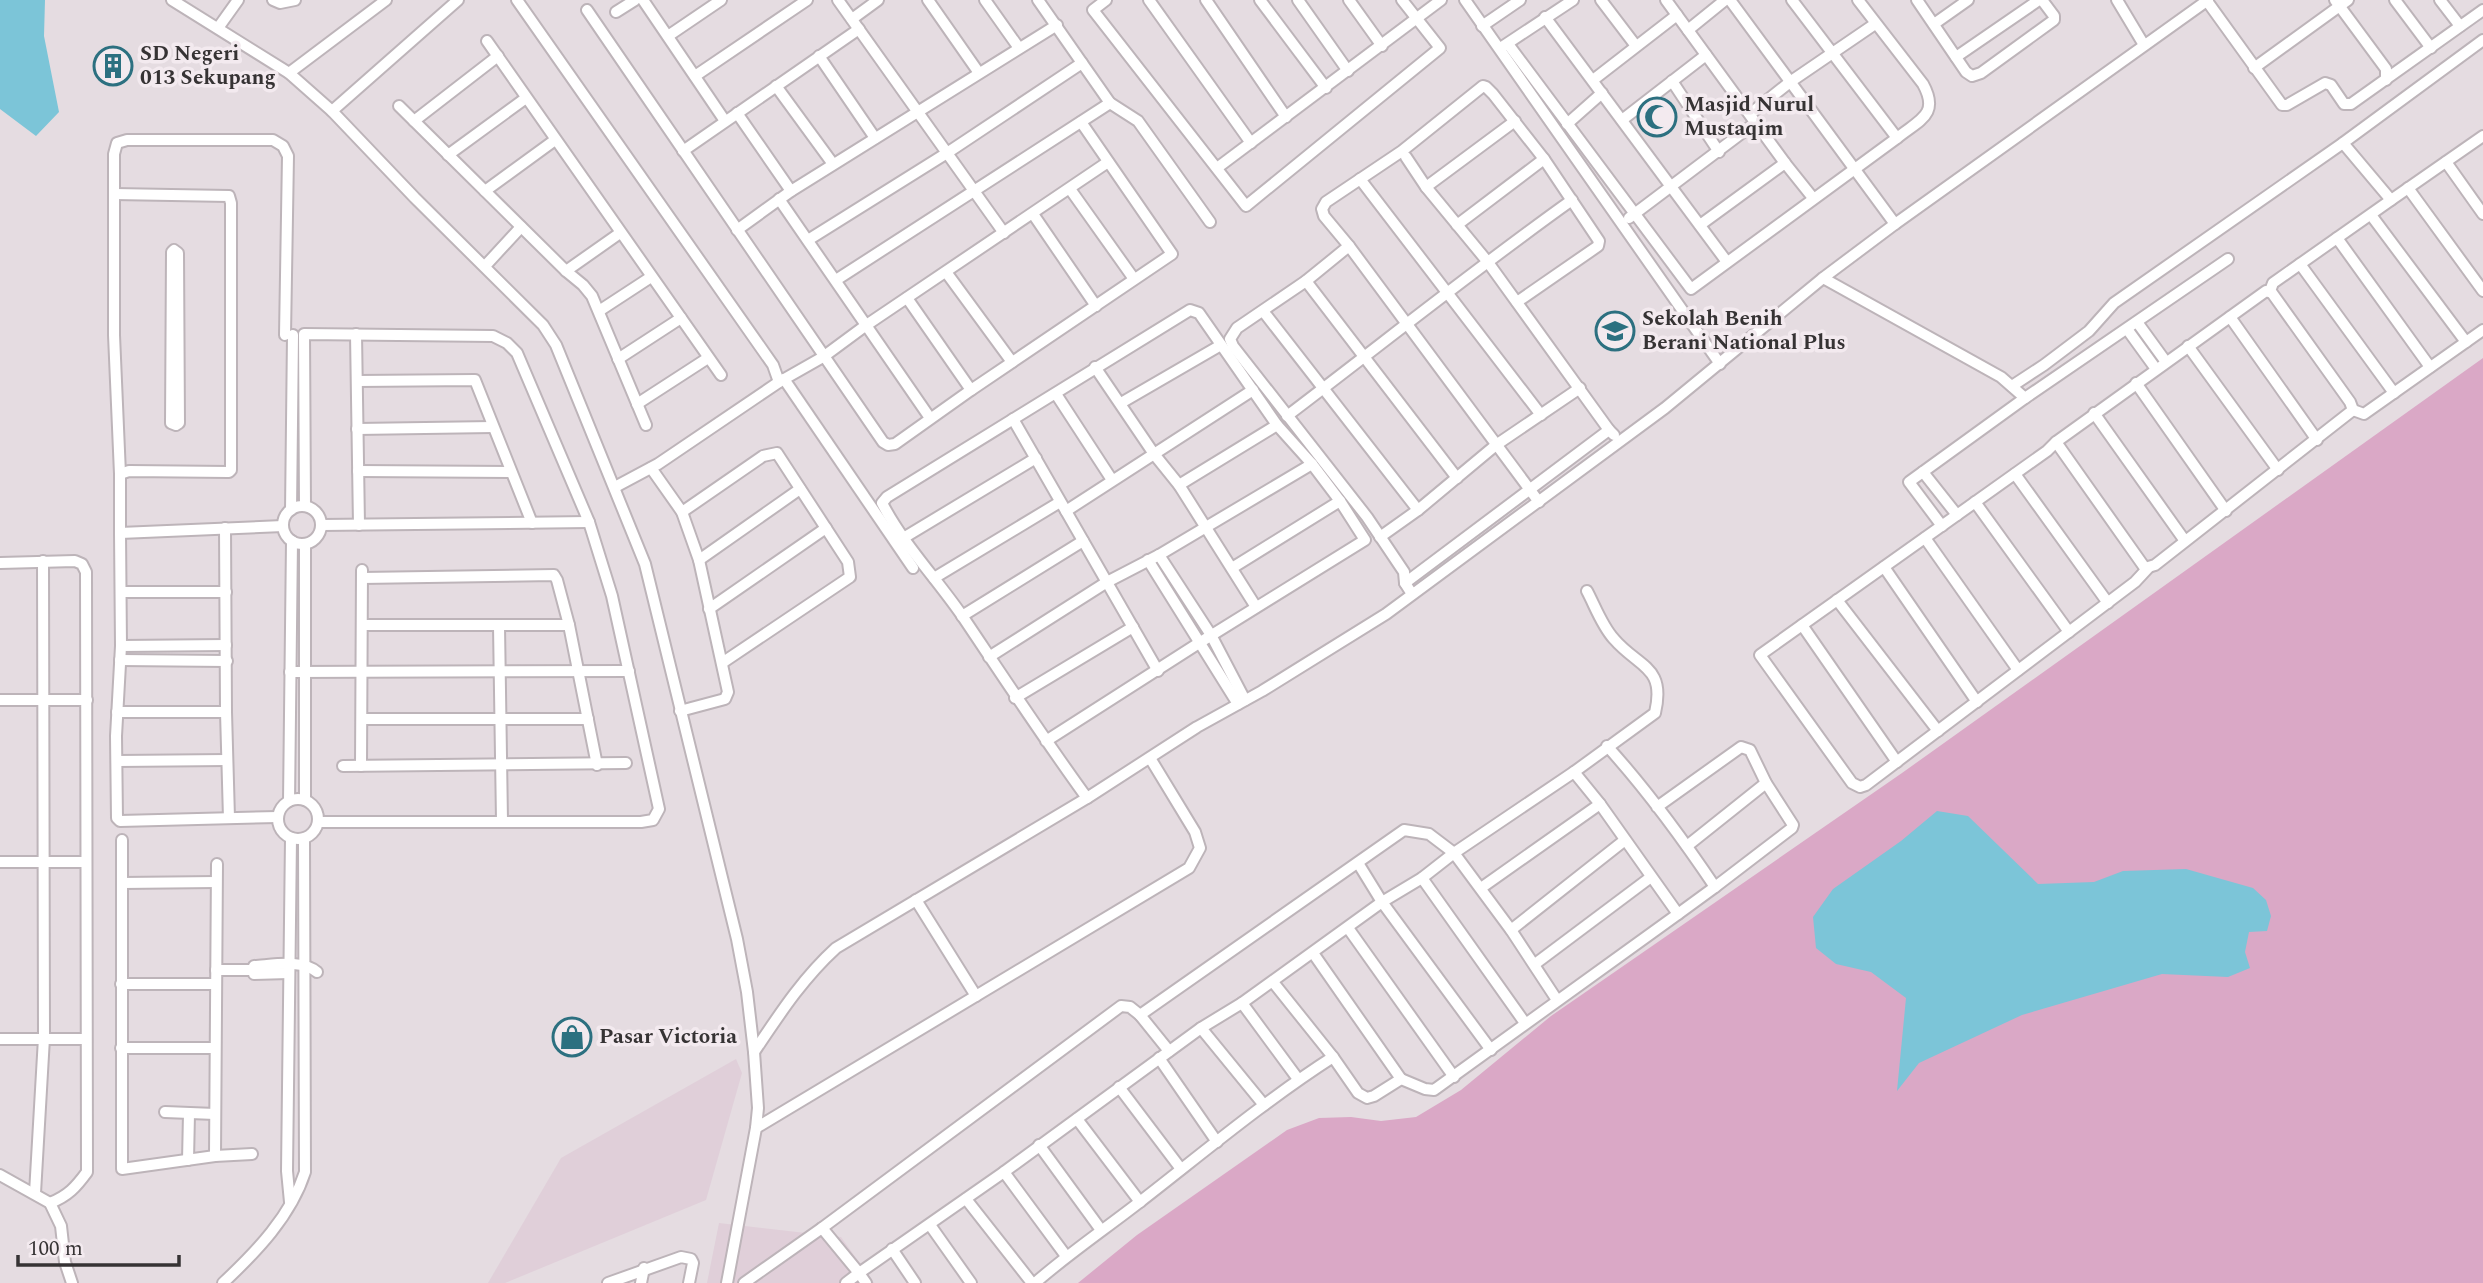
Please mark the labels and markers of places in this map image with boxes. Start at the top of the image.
place label: SD Negeri 013 Sekupang [140,38,276,94]
building icon: SD Negeri 013 Sekupang [92,45,134,87]
place label: Masjid Nurul Mustaqim [1684,89,1814,145]
mosque icon: Masjid Nurul Mustaqim [1636,96,1678,138]
place label: Sekolah Benih Berani National Plus [1642,303,1846,359]
school or university icon: Sekolah Benih Berani National Plus [1594,310,1636,352]
shop icon: Pasar Victoria [551,1016,593,1058]
place label: Pasar Victoria [599,1021,737,1053]

